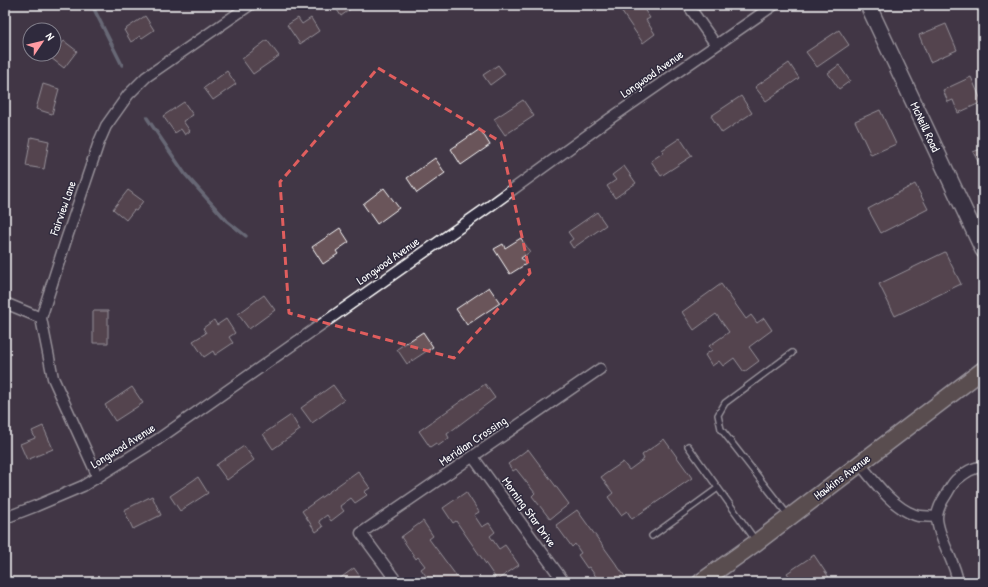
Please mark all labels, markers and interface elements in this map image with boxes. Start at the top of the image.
north arrow [22,22,62,62]
text: N [43,30,58,43]
street label: Longwood Avenue [617,46,687,102]
street label: McNeill Road [906,99,945,155]
street label: Fairview Lane [45,178,80,238]
street label: Longwood Avenue [353,233,423,289]
street label: Meridian Crossing [436,412,510,470]
street label: Longwood Avenue [87,419,158,472]
street label: Hawkins Avenue [810,450,874,503]
street label: Morning Star Drive [498,473,561,550]

